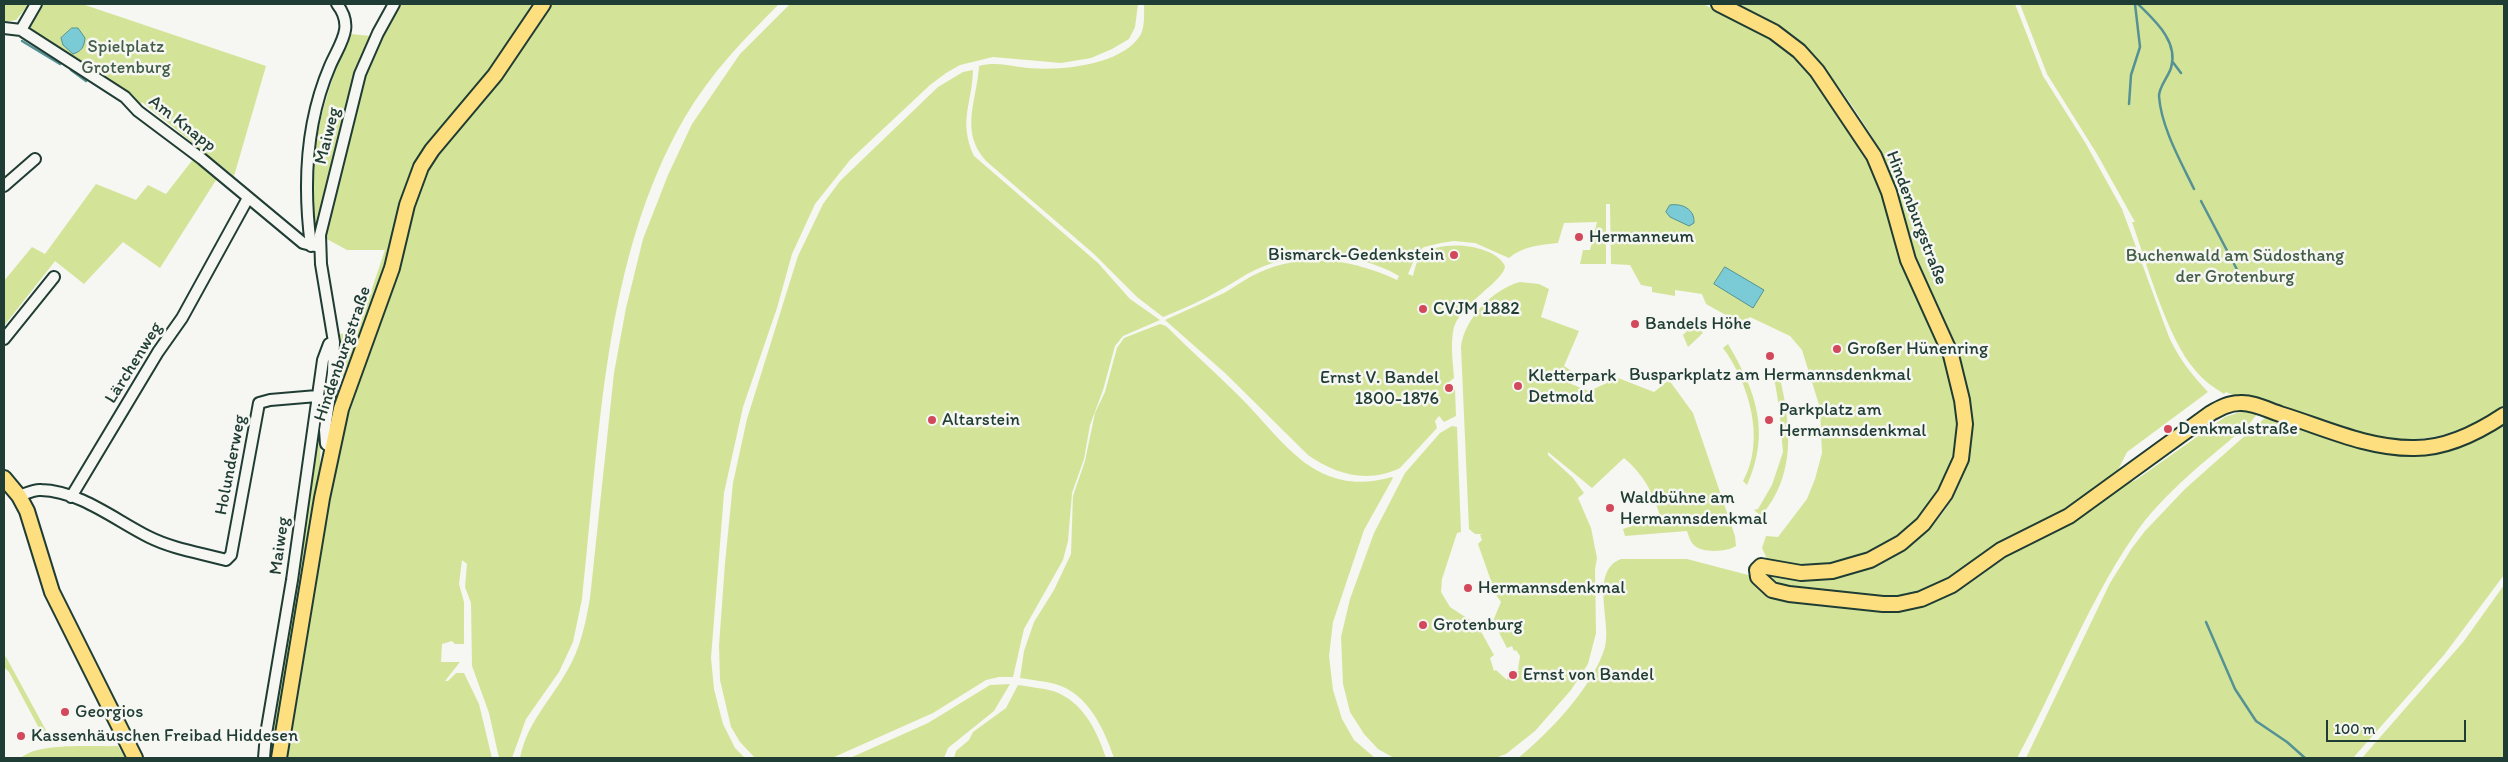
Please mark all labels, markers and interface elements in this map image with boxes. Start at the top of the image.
park label: Spielplatz Grotenburg [81,36,171,78]
street label: Am Knapp [144,91,220,157]
street label: Maiweg [310,105,346,167]
street label: Hindenburgstraße [1880,148,1952,288]
place label: Hermanneum [1589,226,1694,248]
marker: Hermanneum [1573,231,1585,243]
place label: Bismarck-Gedenkstein [1268,244,1444,266]
park label: Buchenwald am Südosthang der Grotenburg [2126,245,2344,288]
marker: Bismarck-Gedenkstein [1448,249,1460,261]
street label: Hindenburgstraße [310,283,376,425]
place label: CVJM 1882 [1433,298,1520,320]
marker: CVJM 1882 [1417,303,1429,315]
place label: Bandels Höhe [1645,313,1751,335]
street label: Lärchenweg [100,318,168,408]
marker: Bandels Höhe [1629,318,1641,330]
place label: Großer Hünenring [1847,338,1988,360]
marker: Großer Hünenring [1831,343,1843,355]
marker: Busparkplatz am Hermannsdenkmal [1764,350,1776,362]
place label: Busparkplatz am Hermannsdenkmal [1629,364,1911,386]
place label: Kletterpark Detmold [1528,365,1617,408]
place label: Ernst V. Bandel 1800-1876 [1320,367,1439,409]
marker: Kletterpark Detmold [1512,380,1524,392]
marker: Ernst V. Bandel 1800-1876 [1443,382,1455,394]
place label: Parkplatz am Hermannsdenkmal [1779,399,1926,442]
place label: Altarstein [942,409,1020,431]
street label: Holunderweg [211,413,251,517]
marker: Altarstein [926,414,938,426]
marker: Parkplatz am Hermannsdenkmal [1763,414,1775,426]
place label: Denkmalstraße [2178,418,2298,440]
marker: Denkmalstraße [2162,423,2174,435]
place label: Waldbühne am Hermannsdenkmal [1620,487,1767,530]
marker: Waldbühne am Hermannsdenkmal [1604,502,1616,514]
street label: Maiweg [265,516,295,576]
place label: Hermannsdenkmal [1478,577,1625,599]
marker: Hermannsdenkmal [1462,582,1474,594]
place label: Grotenburg [1433,614,1523,636]
marker: Grotenburg [1417,619,1429,631]
place label: Ernst von Bandel [1523,664,1654,686]
marker: Ernst von Bandel [1507,669,1519,681]
place label: Georgios [75,701,143,723]
marker: Georgios [59,706,71,718]
scale bar [2328,710,2468,742]
text: 100 m [2334,720,2375,738]
place label: Kassenhäuschen Freibad Hiddesen [31,725,298,747]
marker: Kassenhäuschen Freibad Hiddesen [15,730,27,742]

